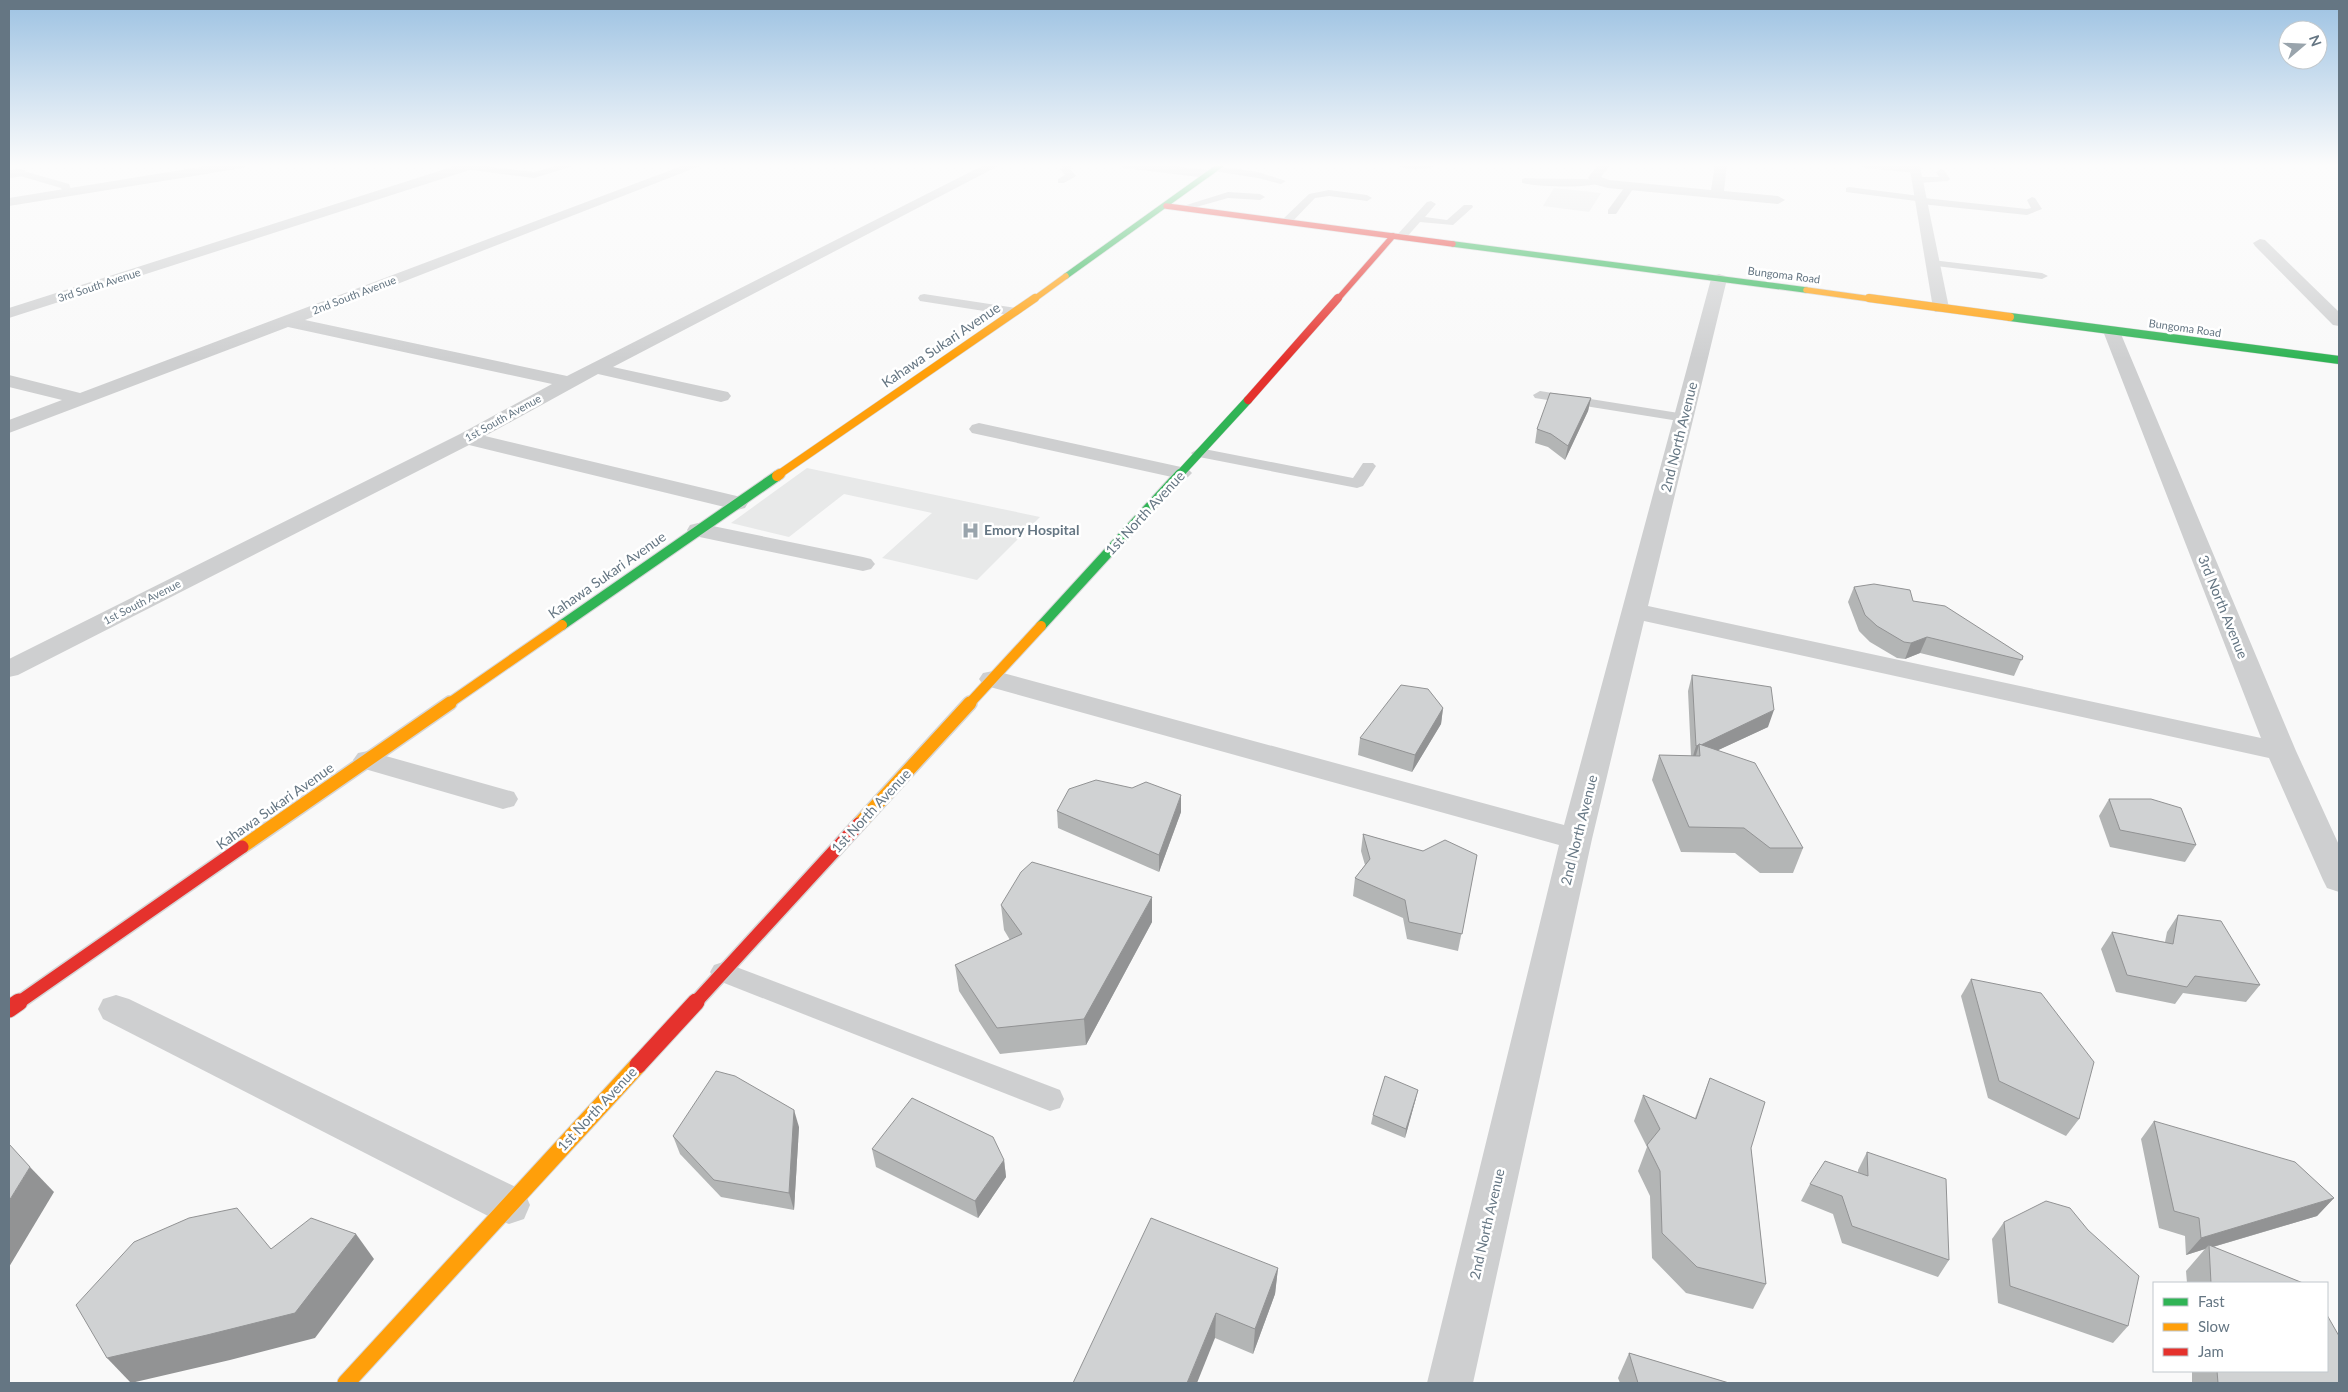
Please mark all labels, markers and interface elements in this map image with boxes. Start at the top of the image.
north arrow [2278,20,2328,70]
text: N [2306,33,2326,48]
street label: Bungoma Road [1747,264,1821,285]
street label: 3rd South Avenue [56,265,142,304]
street label: 2nd South Avenue [310,272,398,317]
street label: Kahawa Sukari Avenue [878,299,1003,391]
street label: Bungoma Road [2148,316,2222,339]
street label: 2nd North Avenue [1657,380,1700,494]
street label: 1st South Avenue [462,391,543,444]
street label: 1st North Avenue [1101,467,1188,558]
hospital icon: Emory Hospital [960,520,980,540]
place label: Emory Hospital [984,521,1079,538]
street label: Kahawa Sukari Avenue [545,528,669,622]
street label: 3rd North Avenue [2195,553,2252,661]
street label: 1st South Avenue [101,576,183,627]
street label: Kahawa Sukari Avenue [213,759,337,853]
street label: 1st North Avenue [827,765,914,856]
street label: 2nd North Avenue [1557,773,1600,887]
street label: 1st North Avenue [553,1063,640,1154]
street label: 2nd North Avenue [1466,1167,1508,1281]
legend [2153,1282,2328,1372]
text: Fast [2198,1292,2225,1310]
text: Slow [2198,1317,2230,1335]
text: Jam [2198,1342,2224,1360]

